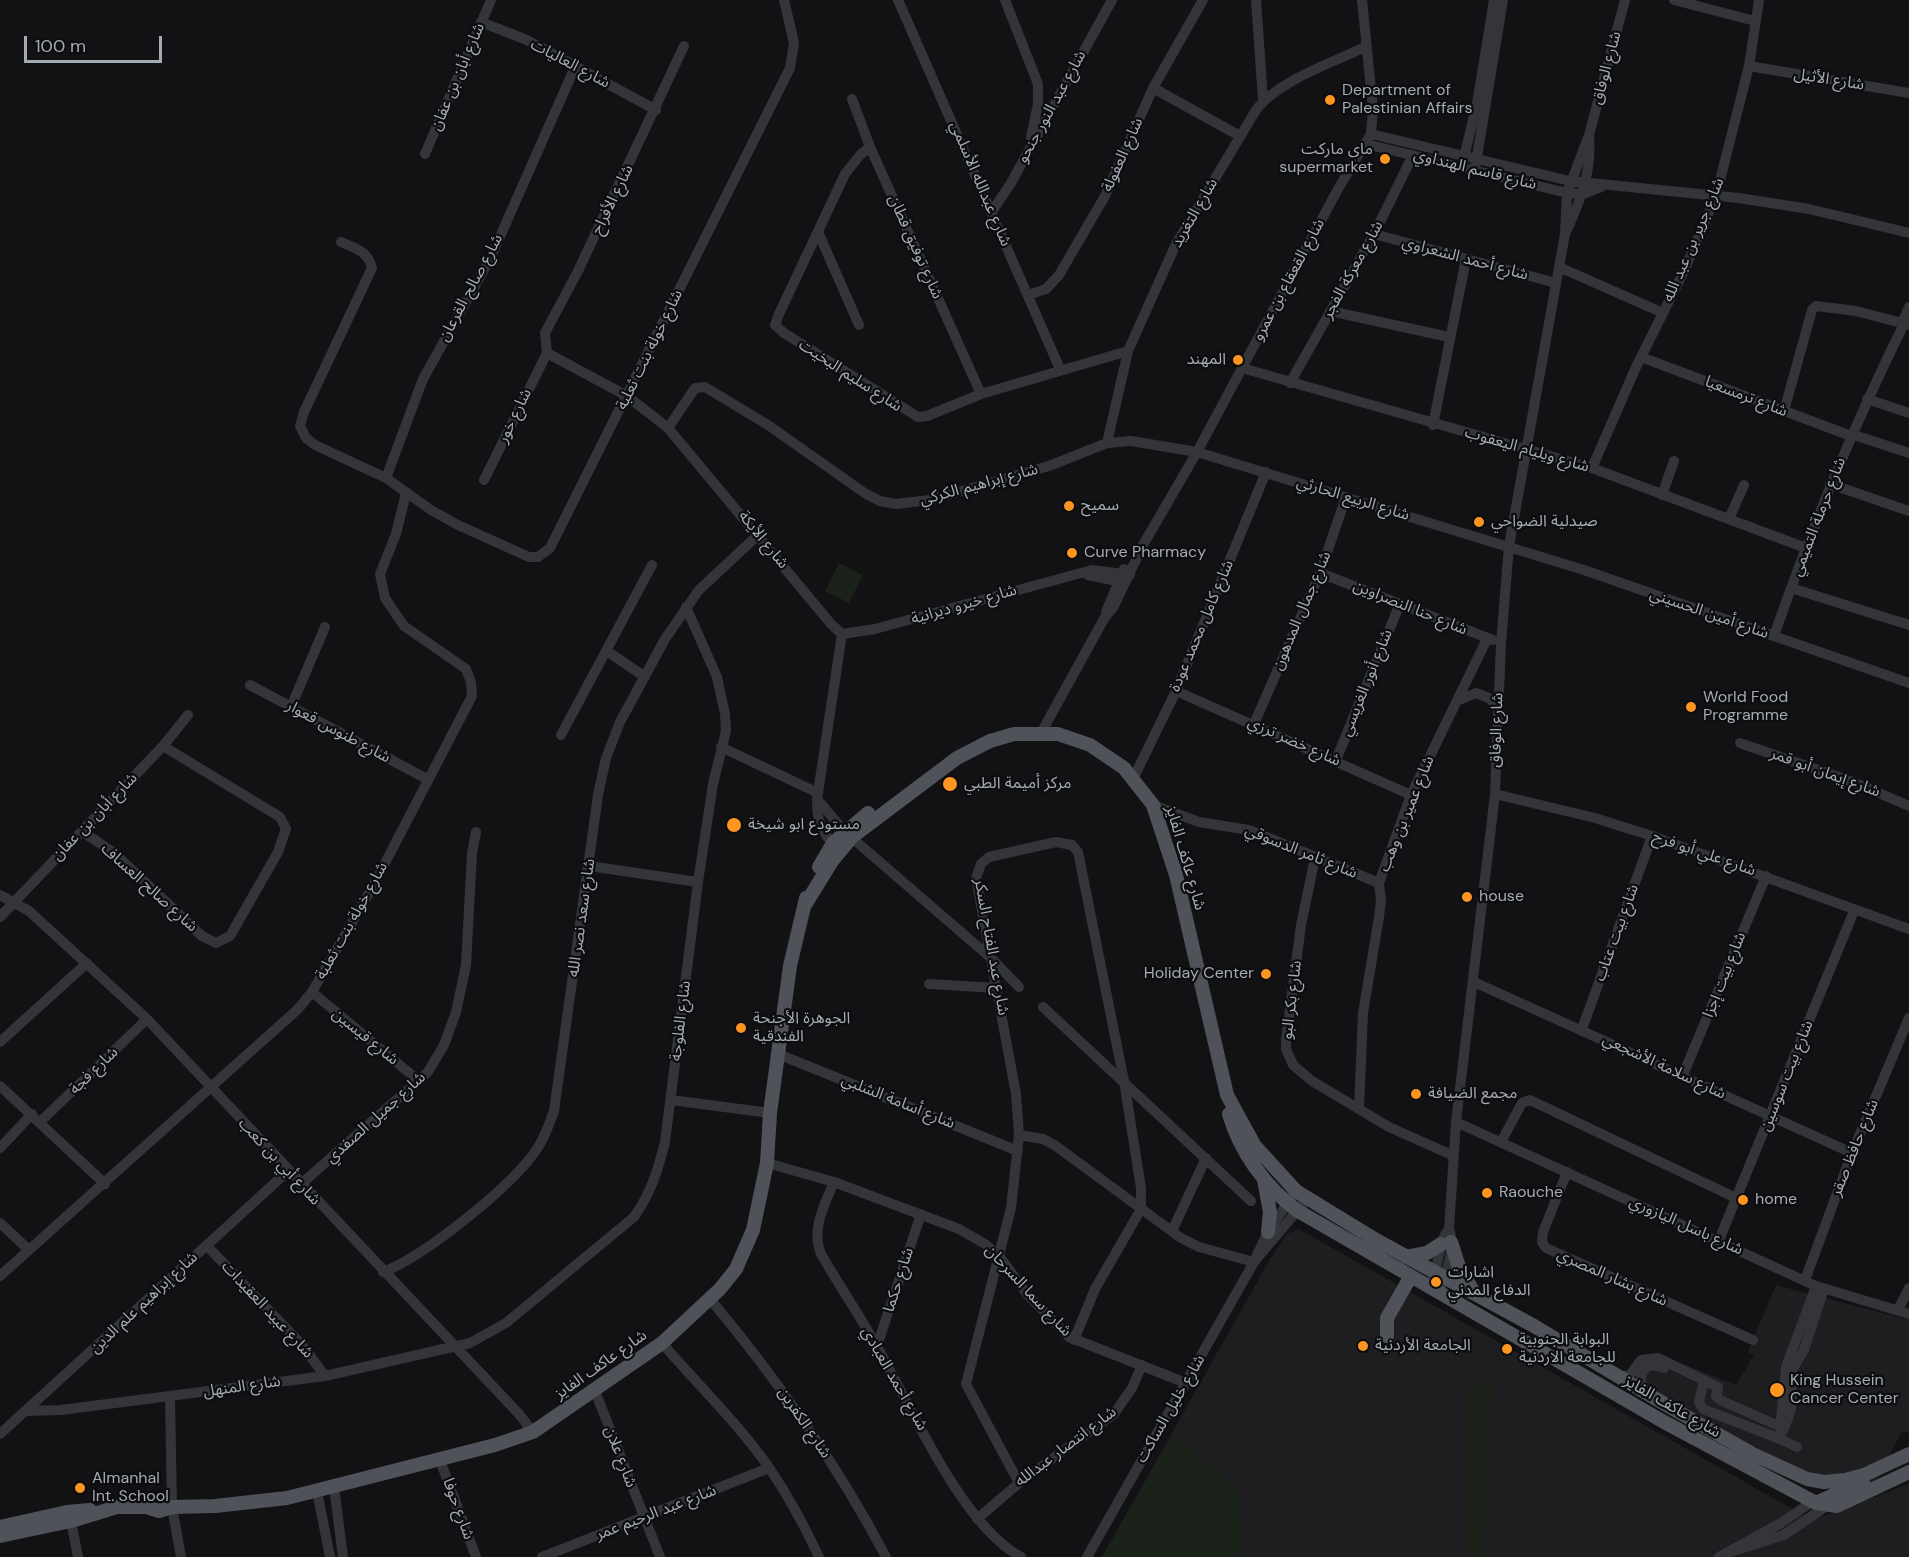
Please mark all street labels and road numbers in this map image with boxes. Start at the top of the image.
street label: شارع أبان بن عفان [427,20,489,134]
street label: شارع الوفاق [1588,29,1626,107]
street label: شارع العاليات [527,35,613,93]
street label: شارع عبد النور جنحو [1013,47,1091,167]
street label: شارع الأثيل [1792,65,1866,95]
street label: شارع العفولة [1098,115,1148,195]
street label: شارع عبدالله الأسلمي [945,119,1015,249]
street label: شارع قاسم الهنداوي [1411,145,1539,195]
street label: شارع الأفراح [588,162,638,238]
street label: شارع التغريد [1167,175,1223,251]
street label: شارع جرير بن عبد الله [1659,175,1729,305]
street label: شارع توفيق قطان [883,192,947,302]
street label: شارع القعقاع بن عمرو [1249,216,1329,344]
street label: شارع معركة الفجر [1318,218,1388,322]
street label: شارع صالح القرعان [435,231,507,345]
street label: شارع أحمد الشعراوي [1400,233,1530,285]
street label: شارع خولة بنت ثعلبة [613,287,687,413]
street label: شارع سليم البخيت [795,336,905,416]
street label: شارع ترمسعيا [1702,372,1790,422]
street label: شارع خور [494,386,536,446]
street label: شارع ويليام اليعقوب [1463,423,1591,477]
street label: شارع حرملة التميمي [1787,455,1851,579]
street label: شارع إبراهيم الكركي [918,460,1040,510]
street label: شارع الربيع الحارثي [1294,473,1412,525]
street label: شارع الأيكة [734,507,792,573]
street label: شارع جمال المدهون [1268,549,1336,673]
street label: شارع كامل محمد عودة [1166,557,1238,695]
street label: شارع حنا النصراوين [1350,576,1470,640]
street label: شارع خيرو ديرانية [909,581,1019,629]
street label: شارع أمين الحسيني [1647,585,1771,643]
street label: شارع أنور الغريسي [1337,627,1397,739]
street label: شارع الوفاق [1486,692,1508,768]
street label: شارع طنوس قعوار [282,696,394,768]
street label: شارع خضر ترزي [1245,713,1343,771]
street label: شارع إيمان أبو قمر [1767,744,1883,802]
street label: شارع عمير بن وهب [1375,753,1439,875]
street label: شارع أبان بن عفان [48,769,142,865]
street label: شارع عاكف الفايز [1161,803,1209,913]
street label: شارع ثامر الدسوقي [1242,821,1360,883]
street label: شارع علي أبو فرح [1650,827,1758,881]
street label: شارع صالح العساف [97,840,201,936]
street label: شارع سعد نصر الله [564,857,600,979]
street label: شارع خولة بنت ثعلبة [312,859,392,983]
street label: شارع عبد الفتاح السكر [969,877,1013,1017]
street label: شارع بيت عتاب [1591,882,1643,984]
street label: شارع بيت إجزا [1699,930,1751,1020]
street label: شارع بكر البو [1278,959,1306,1041]
street label: شارع الفلوجة [667,980,695,1062]
street label: شارع قيسين [328,1004,402,1070]
street label: شارع بيت سوسين [1756,1018,1818,1134]
street label: شارع سلامة الأشجعي [1599,1030,1729,1104]
street label: شارع فجة [66,1043,122,1099]
street label: شارع جميل الصفدي [322,1068,430,1168]
street label: شارع أسامة الشلبي [839,1071,957,1133]
street label: شارع حافظ صقر [1827,1097,1883,1199]
street label: شارع أبي بن كعب [234,1114,324,1210]
street label: شارع باسل اليازوري [1626,1192,1746,1260]
street label: شارع سما السرحان [981,1241,1075,1341]
street label: شارع حكما [880,1245,918,1315]
street label: شارع بشار المصري [1554,1245,1670,1311]
street label: شارع إبراهيم علم الدين [86,1248,202,1358]
street label: شارع عبيد العقيدات [217,1257,317,1363]
street label: شارع أحمد العبادي [856,1324,932,1434]
street label: شارع عاكف الفايز [551,1326,651,1404]
street label: شارع خليل الساكت [1132,1351,1210,1467]
street label: شارع المنهل [202,1372,282,1402]
street label: شارع عاكف الفايز [1620,1372,1724,1442]
street label: شارع الكفرين [773,1384,835,1462]
street label: شارع انتصار عبدالله [1011,1403,1121,1491]
street label: شارع علان [600,1424,640,1490]
street label: شارع حوفا [438,1476,478,1542]
street label: شارع عبد الرحيم عمر [593,1481,719,1545]

